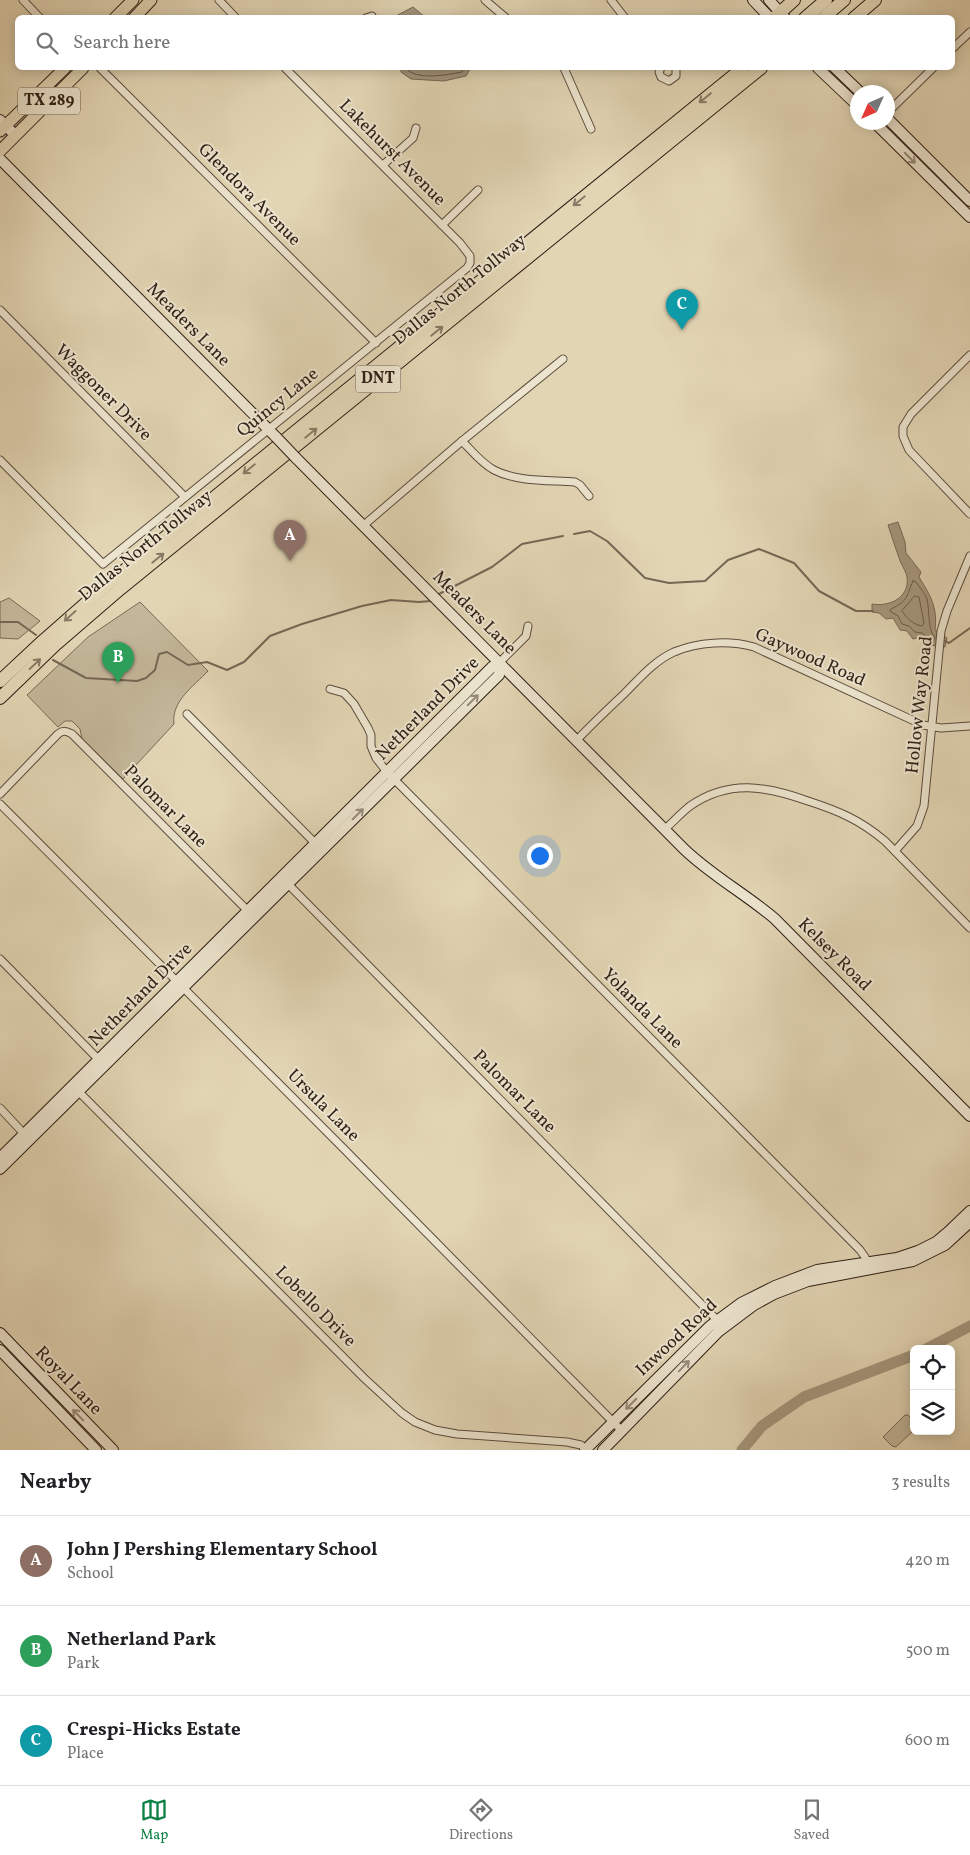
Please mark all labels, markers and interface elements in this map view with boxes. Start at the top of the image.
search box [15,15,955,70]
icon: search [33,29,61,57]
text: Search here [73,30,170,56]
north arrow [850,85,895,130]
road number: TX 289 [18,88,80,114]
one-way arrow [699,93,712,104]
street label: Lakehurst Avenue [333,94,451,212]
street label: Glendora Avenue [192,138,306,252]
one-way arrow [904,152,916,164]
one-way arrow [573,195,586,206]
street label: Dallas North Tollway [388,228,532,352]
street label: Meaders Lane [140,277,236,373]
pin: C [666,289,698,330]
one-way arrow [431,325,444,336]
street label: Waggoner Drive [49,339,157,447]
street label: Quincy Lane [232,362,324,444]
road number: DNT [356,366,400,392]
one-way arrow [305,428,318,439]
one-way arrow [243,463,256,474]
street label: Dallas North Tollway [74,484,218,608]
pin: A [274,520,306,561]
one-way arrow [151,552,164,563]
street label: Meaders Lane [426,565,522,661]
one-way arrow [63,610,76,622]
street label: Gaywood Road [751,622,869,694]
street label: Hollow Way Road [900,635,940,775]
pin: B [102,642,134,683]
street label: Netherland Drive [370,651,486,767]
one-way arrow [29,658,41,670]
one-way arrow [467,694,480,706]
street label: Palomar Lane [118,760,212,854]
one-way arrow [352,808,364,821]
your location [527,843,553,869]
street label: Kelsey Road [792,913,876,997]
street label: Netherland Drive [83,937,199,1053]
street label: Yolanda Lane [596,963,688,1055]
street label: Palomar Lane [467,1045,561,1139]
street label: Ursula Lane [281,1064,365,1148]
street label: Lobello Drive [269,1261,361,1353]
street label: Inwood Road [631,1293,723,1383]
street label: Royal Lane [29,1341,107,1421]
map controls [910,1345,955,1435]
button: locate [910,1345,955,1390]
one-way arrow [678,1361,690,1373]
button: layers [910,1390,955,1435]
one-way arrow [625,1398,637,1410]
one-way arrow [72,1409,84,1422]
text: Nearby [20,1468,91,1497]
text: 3 results [891,1472,950,1494]
text: John J Pershing Elementary School [67,1537,378,1563]
text: A [30,1550,42,1572]
text: 420 m [905,1550,950,1572]
text: School [67,1563,114,1585]
text: Netherland Park [67,1627,216,1653]
text: B [31,1640,41,1662]
text: 500 m [906,1640,950,1662]
text: Park [67,1653,100,1675]
text: Crespi-Hicks Estate [67,1717,241,1743]
text: C [31,1730,41,1752]
text: 600 m [905,1730,950,1752]
text: Place [67,1743,104,1765]
tab: Map [140,1796,168,1845]
tab: Directions [449,1796,513,1845]
tab: Saved [794,1796,830,1845]

